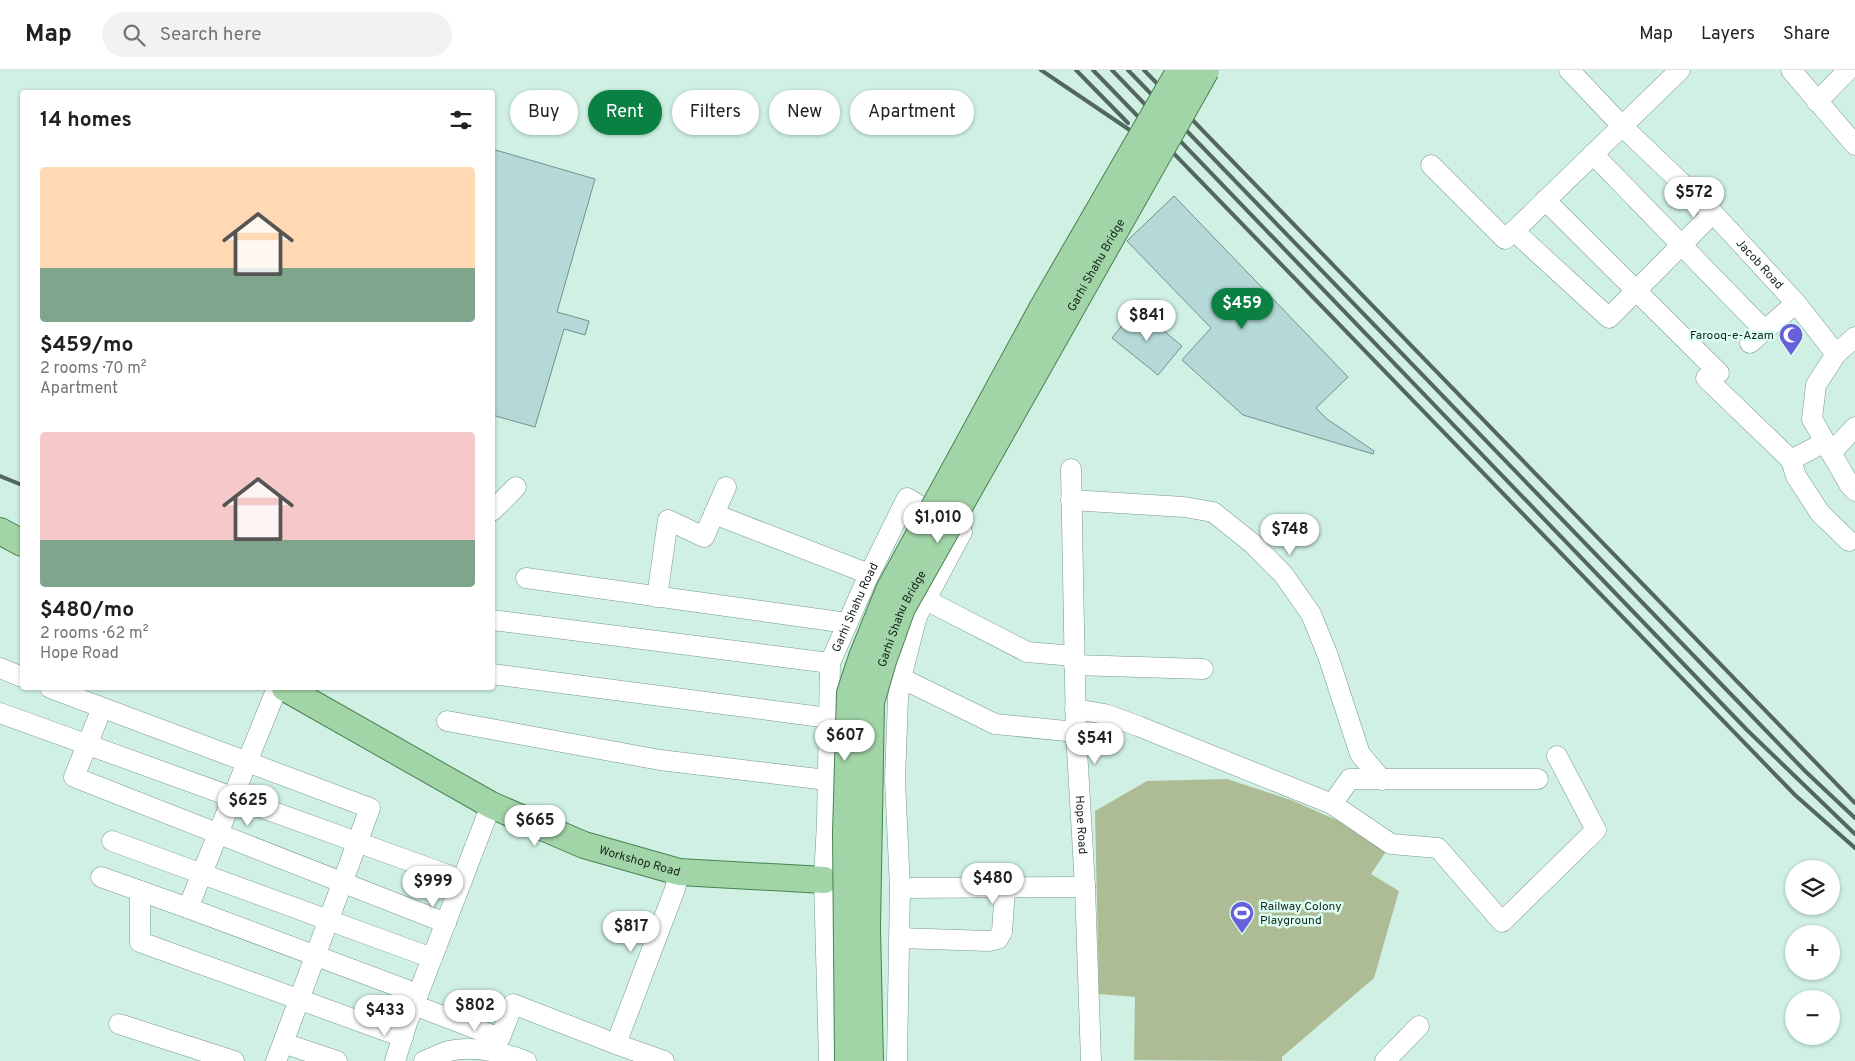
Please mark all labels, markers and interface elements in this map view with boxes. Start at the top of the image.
search box [102,12,452,57]
text: Map [25,20,72,50]
icon: search [120,21,148,49]
text: Search here [160,23,261,47]
text: Map [1639,23,1673,46]
text: Layers [1701,23,1755,46]
text: Share [1783,23,1830,46]
chip: Buy [510,90,578,135]
chip: Rent [588,90,662,135]
chip: Filters [672,90,759,135]
chip: New [769,90,840,135]
chip: Apartment [850,90,974,135]
icon: filters [447,106,475,134]
text: 14 homes [40,107,132,134]
pin: $572 [1664,176,1724,219]
text: $572 [1675,183,1713,203]
icon: home [213,199,303,289]
street label: Garhi Shahu Bridge [1064,216,1129,315]
street label: Jacob Road [1732,236,1786,293]
pin: $459 [1212,288,1272,330]
text: $459 [1222,294,1262,314]
pin: $841 [1117,300,1177,342]
text: $841 [1129,306,1165,326]
mosque icon: Farooq-e-Azam [1778,322,1804,356]
place label: Farooq-e-Azam [1690,328,1774,344]
text: $459/mo [40,332,133,359]
text: 2 rooms · 70 m² [40,359,147,379]
text: Apartment [40,379,118,399]
icon: home [213,464,303,554]
pin: $1,010 [897,502,979,544]
text: $1,010 [914,508,962,528]
pin: $748 [1260,514,1320,556]
text: $748 [1271,520,1309,540]
street label: Garhi Shahu Road [829,560,883,655]
street label: Garhi Shahu Bridge [875,568,930,669]
text: $480/mo [40,597,134,624]
text: 2 rooms · 62 m² [40,624,148,644]
text: Hope Road [40,644,119,664]
pin: $607 [815,720,875,762]
pin: $541 [1065,722,1125,765]
text: $607 [826,726,864,746]
text: $541 [1077,729,1113,749]
pin: $625 [218,784,278,827]
text: $625 [228,791,268,811]
street label: Hope Road [1071,795,1090,855]
pin: $665 [505,804,565,847]
text: $665 [515,811,555,831]
street label: Workshop Road [597,843,682,881]
map controls [1785,860,1840,1045]
button: layers [1785,860,1840,915]
pin: $480 [963,862,1023,905]
pin: $999 [403,866,463,908]
text: $480 [973,869,1013,889]
text: $999 [413,872,453,892]
place label: Railway Colony Playground [1260,899,1342,929]
sports icon: Railway Colony Playground [1229,900,1255,934]
pin: $817 [601,910,661,953]
text: $817 [614,917,648,937]
button: + [1785,925,1840,980]
pin: $802 [445,990,505,1032]
button: − [1785,990,1840,1045]
pin: $433 [355,994,415,1037]
text: $802 [455,996,495,1016]
text: $433 [365,1001,405,1021]

